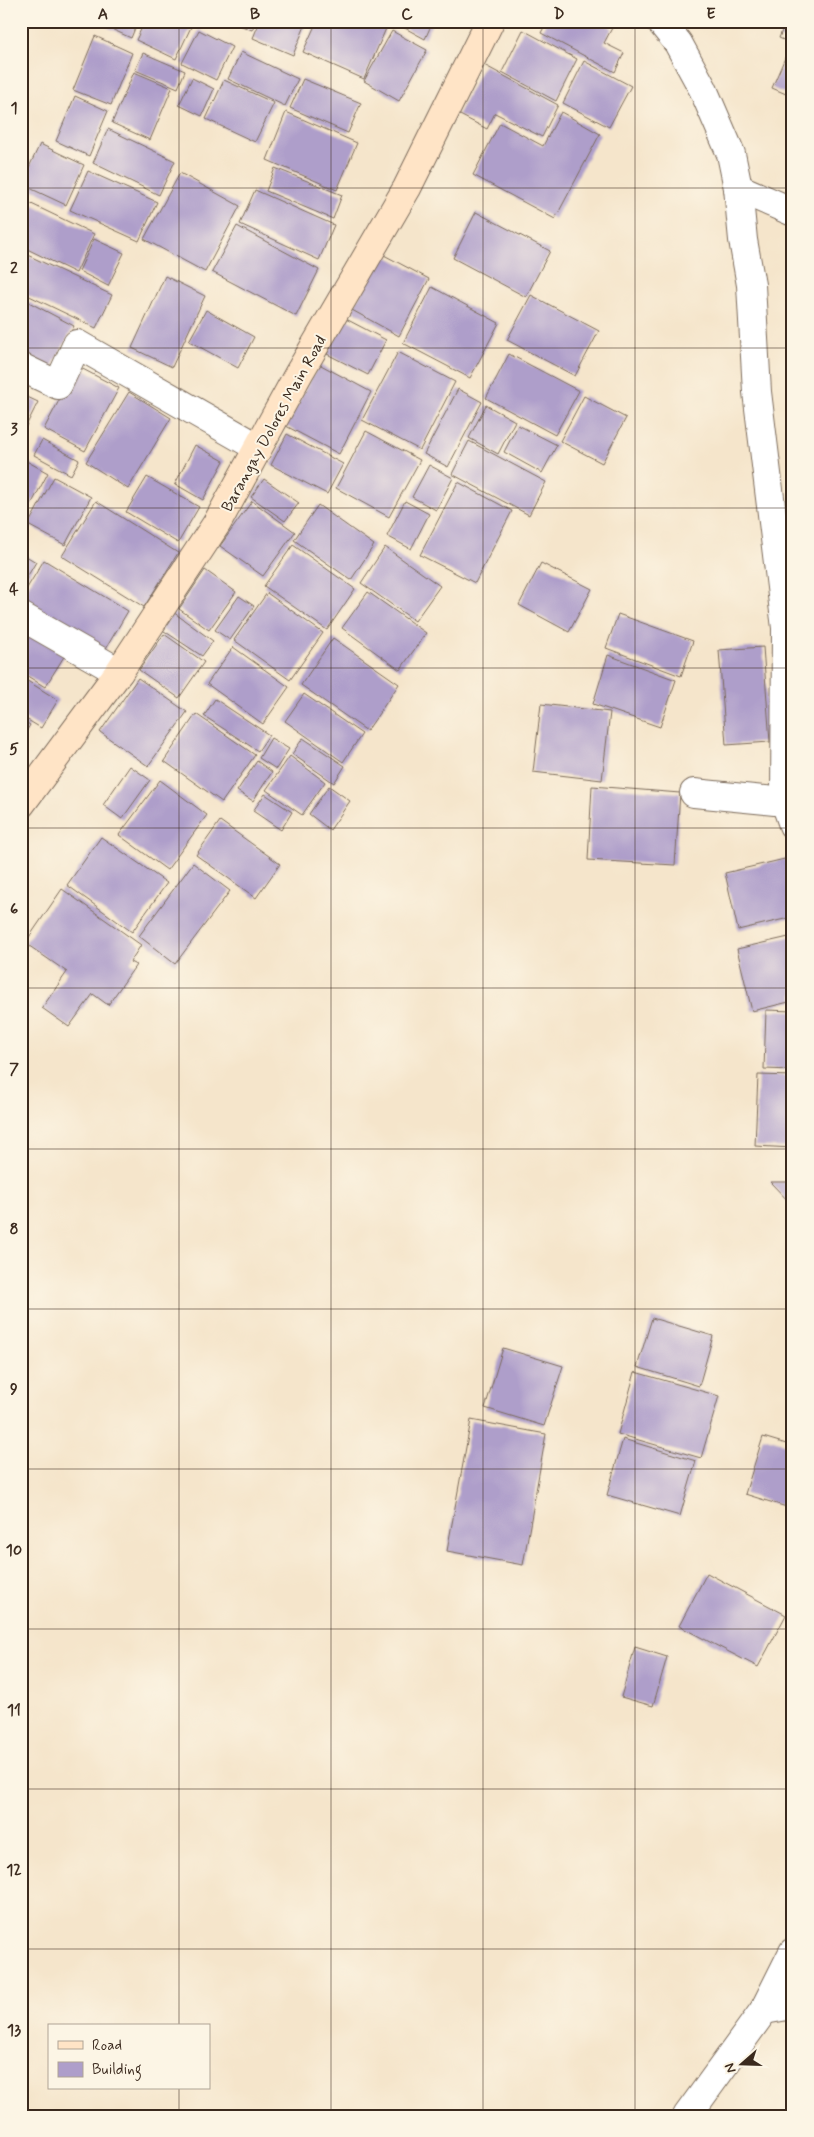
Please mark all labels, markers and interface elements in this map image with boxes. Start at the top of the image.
text: A [98,4,108,25]
text: B [250,4,260,25]
text: C [401,4,413,25]
text: D [553,4,565,25]
text: E [706,4,716,25]
text: 1 [10,98,18,119]
text: 2 [10,258,18,279]
street label: Barangay Dolores Main Road [217,332,332,516]
text: 3 [10,419,18,440]
text: 4 [9,579,19,600]
text: 5 [9,739,19,760]
text: 6 [10,899,18,920]
text: 7 [9,1059,19,1080]
text: 8 [9,1219,19,1240]
text: 9 [10,1379,18,1400]
text: 10 [6,1540,22,1561]
text: 11 [7,1700,21,1721]
text: 12 [6,1860,22,1881]
text: 13 [7,2020,21,2041]
legend [48,2024,210,2090]
text: Road [92,2036,122,2056]
north arrow [716,2040,766,2090]
text: Building [92,2060,142,2081]
text: N [721,2061,741,2076]

